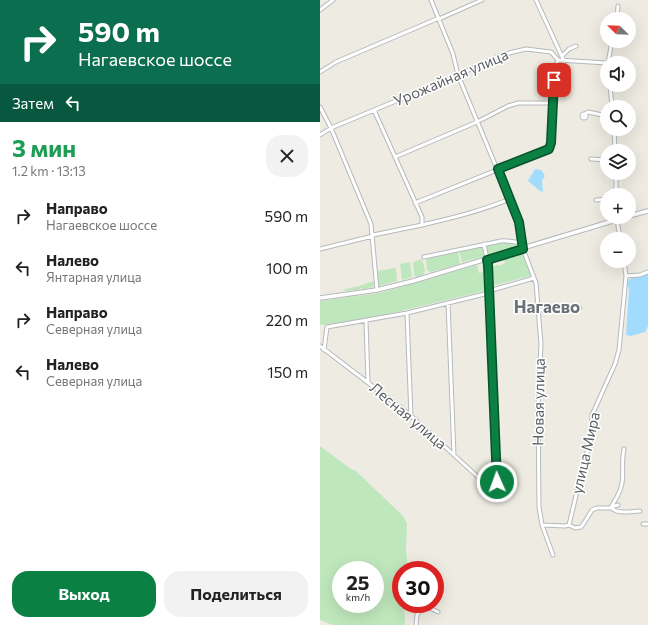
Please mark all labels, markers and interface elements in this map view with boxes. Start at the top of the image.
north arrow [600,12,636,48]
map controls [600,12,636,268]
text: 590 m [78,14,160,48]
icon: right [12,16,64,68]
street label: Урожайная улица [390,45,511,109]
text: Нагаевское шоссе [78,48,232,70]
button: sound [600,56,636,92]
pin [537,63,571,97]
icon: arrive [543,69,565,91]
icon: left [62,92,84,114]
text: Затем [12,94,54,112]
button: search [600,100,636,136]
text: 3 мин [12,133,76,162]
button: close [266,135,308,177]
button: layers [600,144,636,180]
text: 1.2 km · 13:13 [12,163,86,179]
button: + [600,188,636,224]
text: Направо [46,199,108,217]
icon: right [12,205,34,227]
text: 590 m [265,207,308,225]
text: Нагаевское шоссе [46,217,157,233]
button: − [600,232,636,268]
text: Налево [46,251,99,269]
icon: left [12,257,34,279]
text: 100 m [266,259,308,277]
text: Янтарная улица [46,269,142,285]
district label: Нагаево [514,296,580,317]
text: Направо [46,303,108,321]
icon: right [12,309,34,331]
text: 220 m [266,311,308,329]
text: Северная улица [46,321,142,337]
text: Налево [46,355,99,373]
street label: Новая улица [528,358,548,446]
icon: left [12,361,34,383]
text: 150 m [267,363,308,381]
text: Северная улица [46,373,142,389]
street label: Лесная улица [367,378,451,453]
street label: улица Мира [567,410,603,495]
position arrow [476,461,518,503]
speed limit sign: 30 [392,561,444,613]
text: 25 [346,570,370,594]
button: Выход [12,571,156,617]
button: Поделиться [164,571,308,617]
text: km/h [346,591,370,603]

